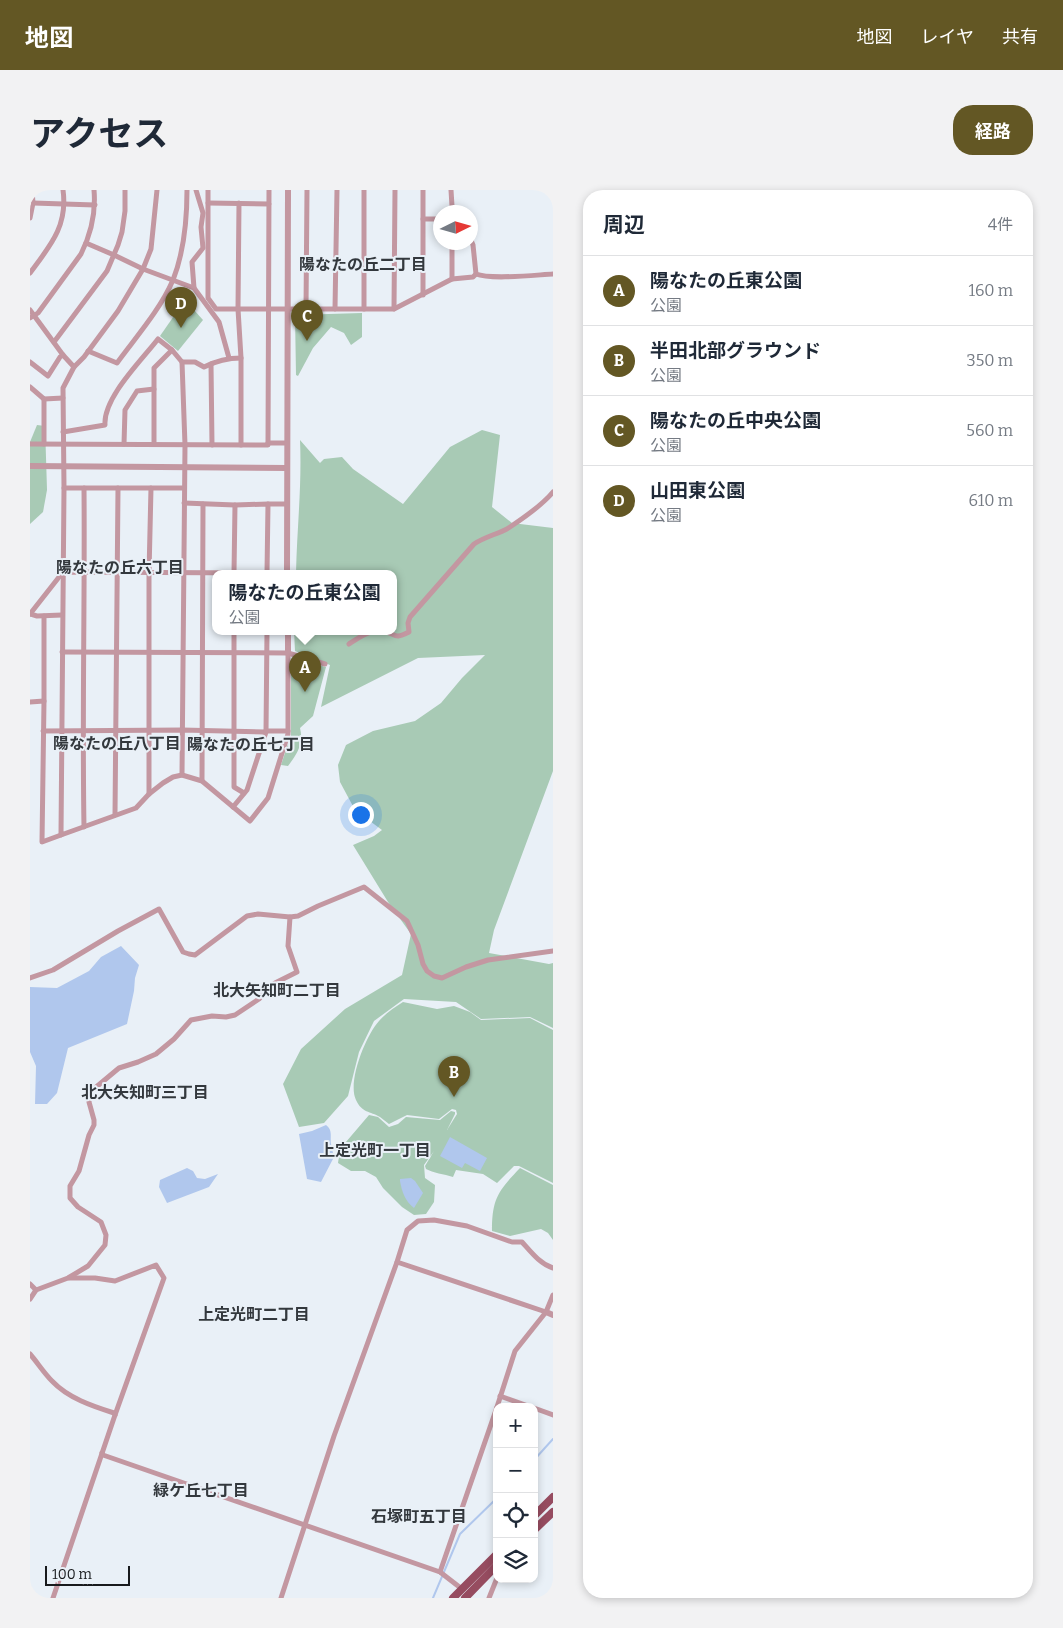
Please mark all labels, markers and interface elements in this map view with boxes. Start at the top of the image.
text: 地図 [25,24,73,52]
text: 地図 [857,26,893,48]
text: レイヤ [921,26,974,48]
text: 共有 [1002,26,1038,48]
button: 経路 [953,105,1033,155]
text: アクセス [30,113,168,155]
north arrow [433,205,478,250]
text: 周辺 [603,212,645,238]
text: 4件 [988,215,1013,234]
district label: 陽なたの丘二丁目 [299,255,427,274]
text: 陽なたの丘東公園 [650,269,802,292]
text: A [613,281,625,300]
text: 160 m [968,281,1013,300]
pin: D [165,287,197,328]
text: 公園 [650,296,682,315]
pin: C [291,300,323,341]
text: 半田北部グラウンド [650,339,821,362]
text: B [614,351,624,370]
text: 350 m [967,351,1013,370]
text: 公園 [650,366,682,385]
text: 陽なたの丘中央公園 [650,409,821,432]
text: C [614,421,624,440]
text: 560 m [966,421,1013,440]
text: 公園 [650,436,682,455]
text: 山田東公園 [650,479,745,502]
text: D [613,491,625,510]
text: 610 m [969,491,1013,510]
text: 公園 [650,506,682,525]
district label: 陽なたの丘六丁目 [56,558,184,577]
popup [212,570,397,635]
text: 陽なたの丘東公園 [228,581,381,604]
text: 公園 [228,608,261,627]
pin: A [289,651,321,692]
district label: 陽なたの丘八丁目 [53,734,181,753]
district label: 陽なたの丘七丁目 [187,735,315,754]
your location [348,802,374,828]
district label: 北大矢知町二丁目 [213,981,341,1000]
pin: B [438,1056,470,1097]
district label: 北大矢知町三丁目 [81,1083,209,1102]
district label: 上定光町一丁目 [319,1141,431,1160]
district label: 上定光町二丁目 [198,1305,310,1324]
map controls [493,1403,538,1583]
button: + [493,1403,538,1448]
button: − [493,1448,538,1493]
district label: 緑ケ丘七丁目 [153,1481,249,1500]
button: locate [493,1493,538,1538]
district label: 石塚町五丁目 [371,1507,467,1526]
button: layers [493,1538,538,1583]
scale bar [45,1563,130,1586]
text: 100 m [52,1566,92,1583]

